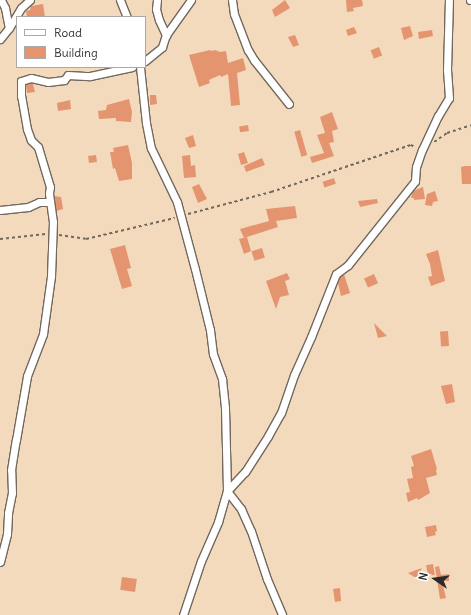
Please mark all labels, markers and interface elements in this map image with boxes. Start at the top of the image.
legend [16,16,146,68]
text: Road [54,25,82,40]
text: Building [54,45,98,60]
north arrow [415,559,455,599]
text: N [416,571,431,582]

